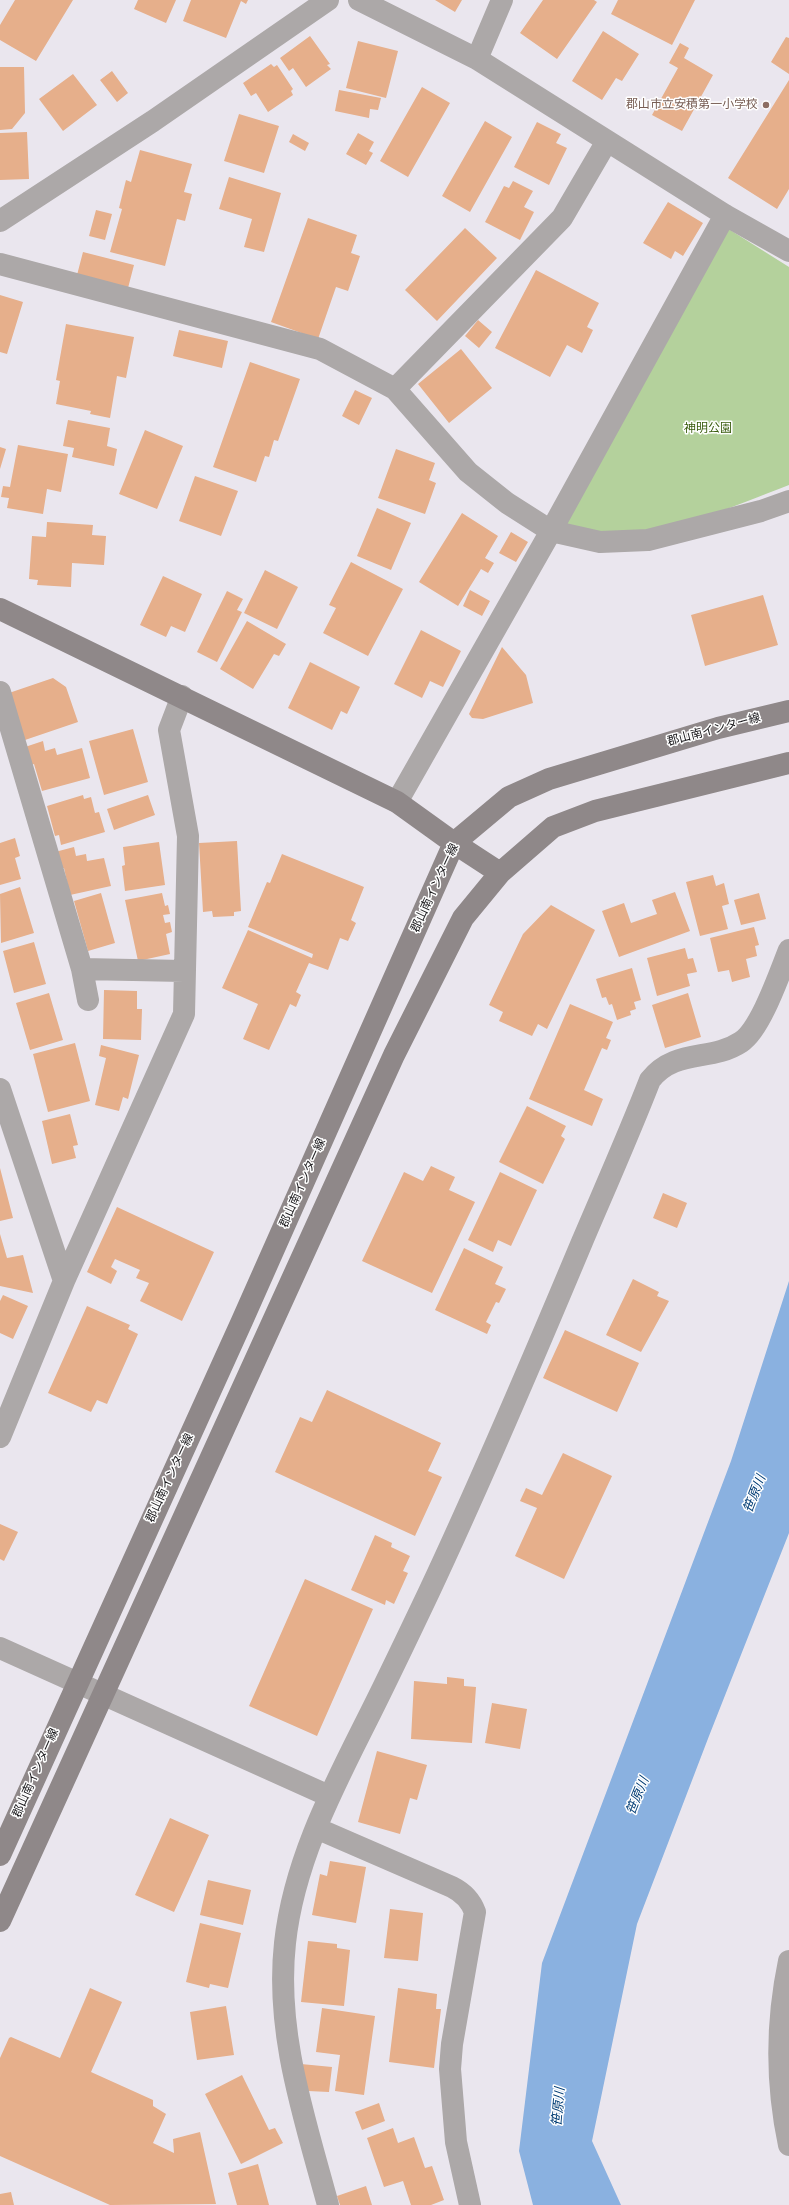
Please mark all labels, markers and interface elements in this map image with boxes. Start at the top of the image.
place label: 郡山市立安積第一小学校 [626,98,758,112]
marker: 郡山市立安積第一小学校 [761,100,771,110]
park label: 神明公園 [684,422,732,436]
street label: 郡山南インター線 [666,711,762,749]
street label: 郡山南インター線 [408,841,462,935]
street label: 郡山南インター線 [277,1136,329,1230]
street label: 郡山南インター線 [143,1431,197,1525]
water label: 笹原川 [741,1473,769,1515]
street label: 郡山南インター線 [10,1726,62,1820]
water label: 笹原川 [623,1775,653,1817]
water label: 笹原川 [550,2087,568,2127]

